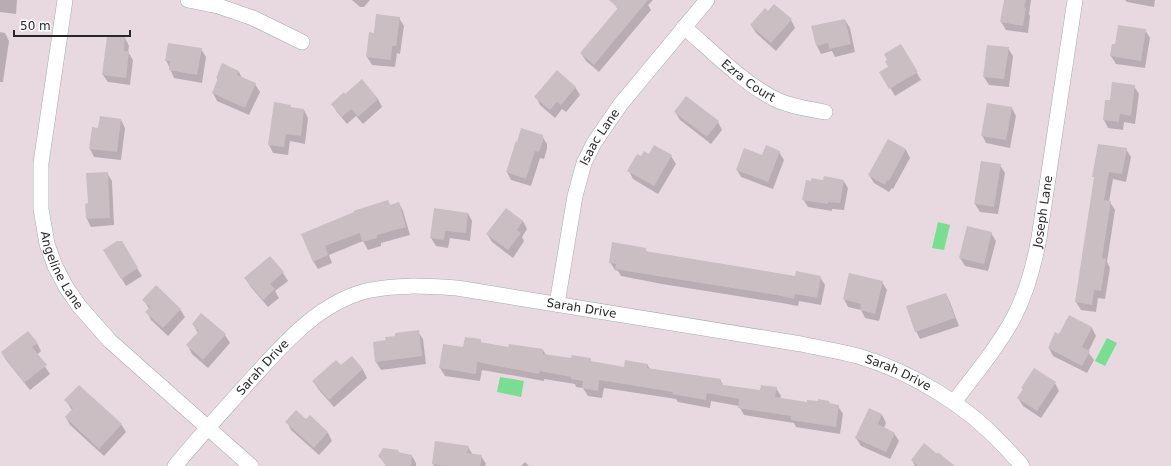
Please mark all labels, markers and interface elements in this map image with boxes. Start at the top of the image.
scale bar [14,12,130,38]
text: 50 m [20,19,51,33]
street label: Ezra Court [719,57,778,105]
street label: Isaac Lane [577,106,622,168]
street label: Joseph Lane [1030,175,1055,250]
street label: Angeline Lane [38,230,86,312]
street label: Sarah Drive [546,296,618,321]
street label: Sarah Drive [233,336,292,398]
street label: Sarah Drive [863,352,934,394]

